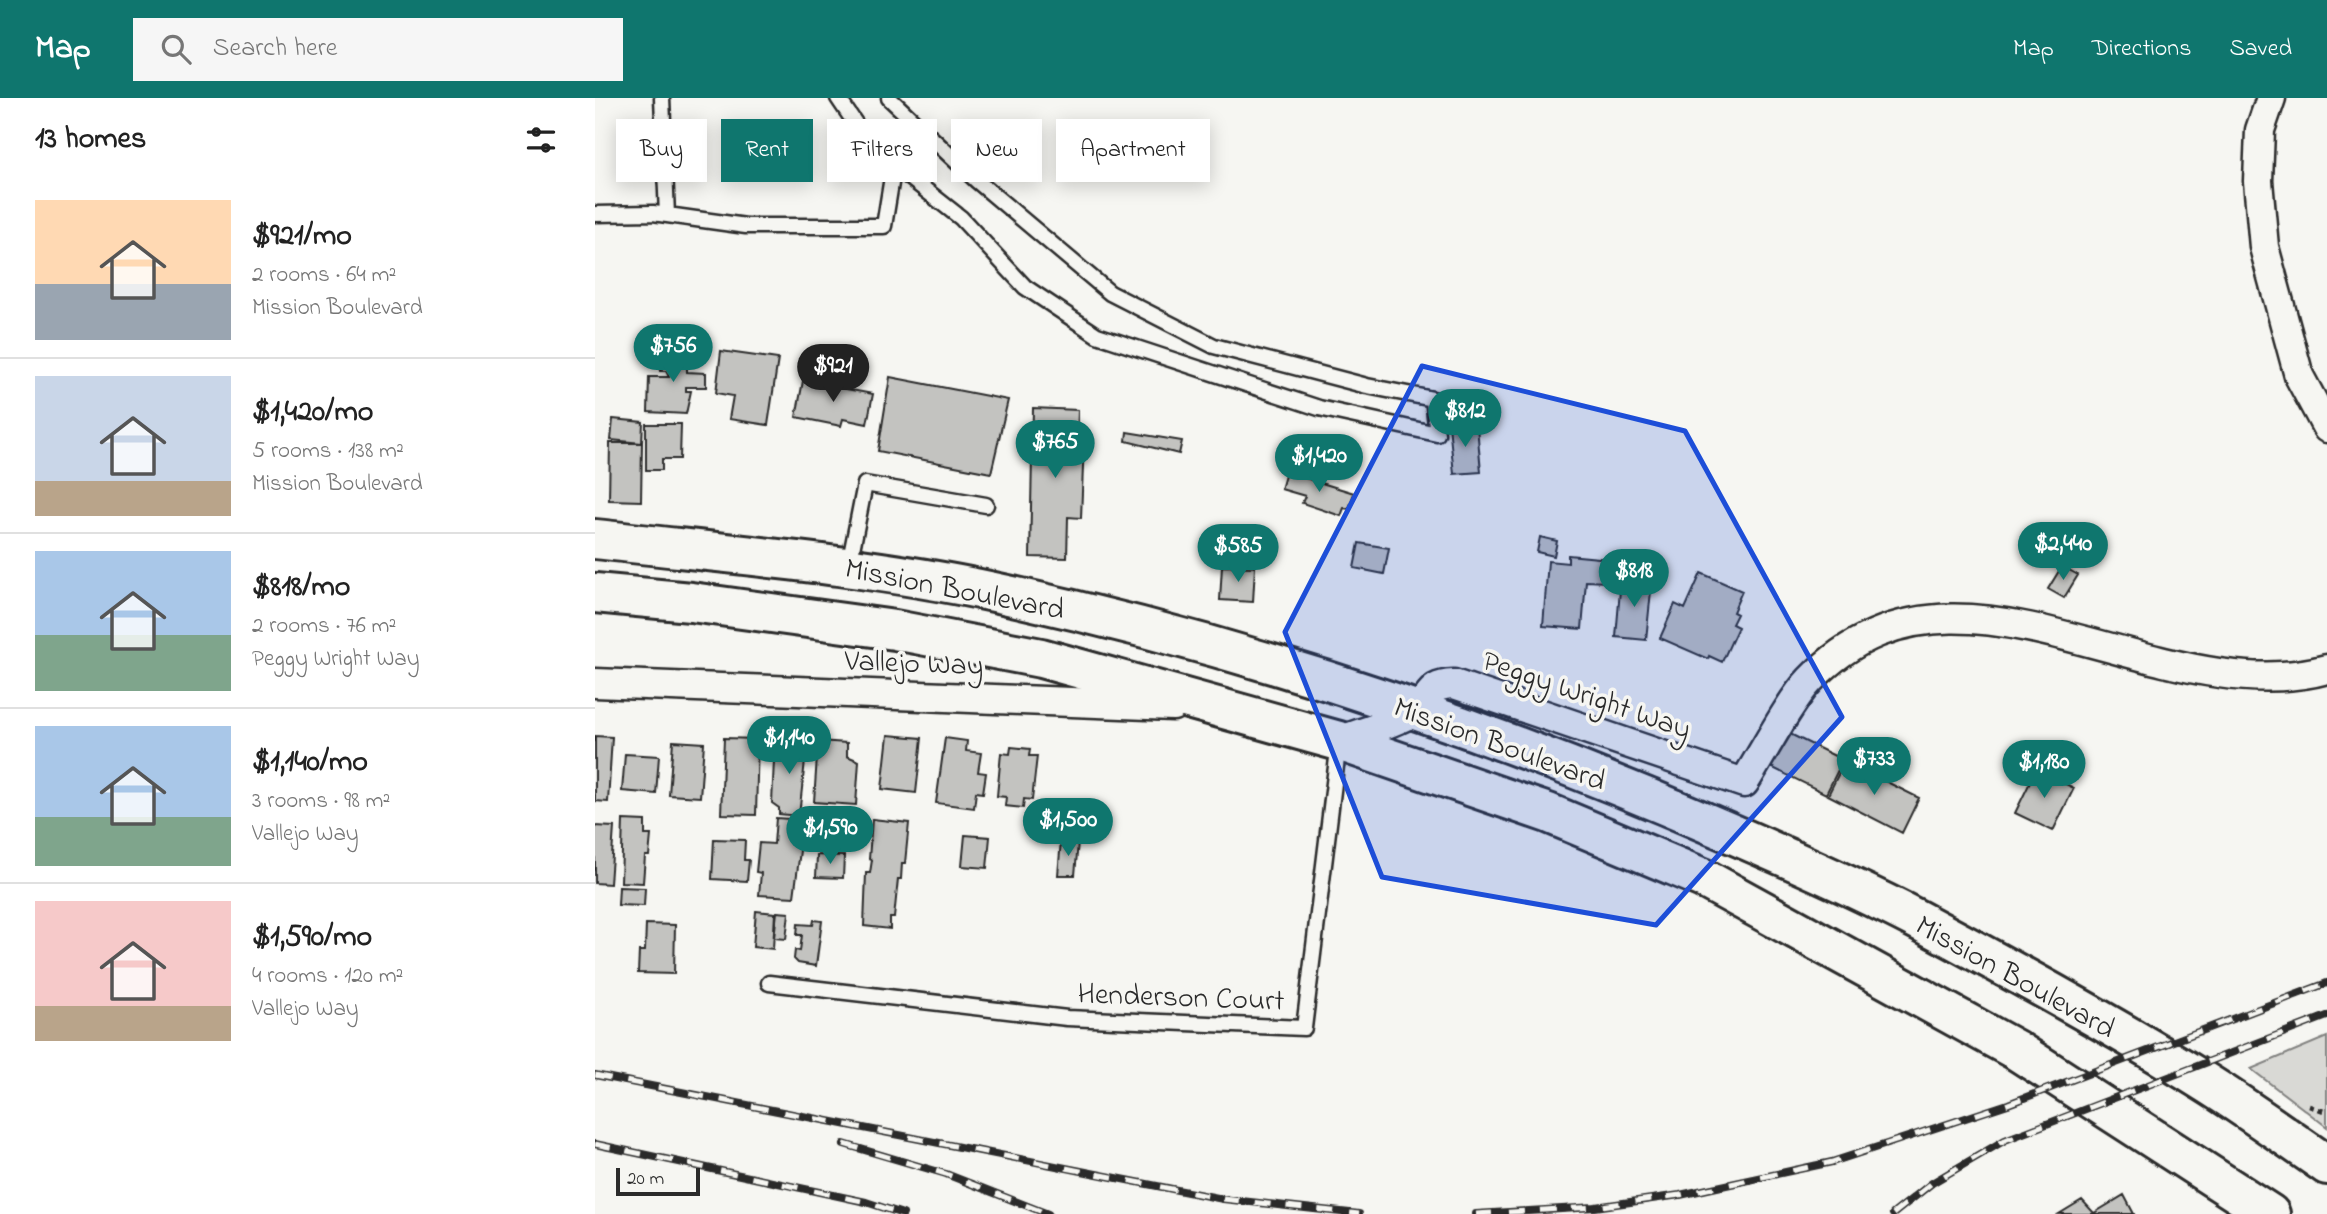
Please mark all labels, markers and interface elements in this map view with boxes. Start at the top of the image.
search box [133,18,623,81]
text: Map [35,25,91,73]
icon: search [157,30,195,68]
text: Search here [213,30,337,68]
text: Map [2013,32,2054,67]
text: Directions [2092,32,2191,67]
text: Saved [2229,32,2292,67]
text: 13 homes [35,118,146,162]
chip: Buy [616,119,707,182]
chip: Rent [721,119,813,182]
chip: Filters [827,119,937,182]
chip: New [951,119,1042,182]
chip: Apartment [1056,119,1210,182]
icon: filters [522,121,560,159]
text: $921/mo [252,215,352,259]
icon: home [91,228,175,312]
text: 2 rooms · 64 m² [252,259,396,292]
text: Mission Boulevard [252,292,423,325]
pin: $756 [632,324,714,384]
text: $756 [650,330,696,363]
pin: $921 [792,344,874,404]
text: $921 [813,350,853,383]
pin: $812 [1424,390,1506,449]
text: $1,420/mo [252,391,373,435]
text: $812 [1444,395,1486,428]
icon: home [91,404,175,488]
pin: $765 [1014,420,1096,480]
text: $765 [1032,426,1078,459]
pin: $1,420 [1262,434,1376,494]
text: 5 rooms · 138 m² [252,435,404,468]
text: $1,420 [1291,440,1347,473]
text: Mission Boulevard [252,468,423,501]
pin: $2,440 [2006,522,2120,582]
pin: $585 [1197,524,1279,584]
text: $2,440 [2034,528,2092,561]
text: $585 [1214,530,1262,563]
street label: Mission Boulevard [841,548,1068,634]
pin: $818 [1593,550,1675,609]
text: $818 [1615,555,1653,588]
text: $818/mo [252,566,350,610]
icon: home [91,579,175,663]
text: 2 rooms · 76 m² [252,610,396,643]
street label: Peggy Wright Way [1476,640,1696,753]
street label: Vallejo Way [843,641,984,689]
text: Peggy Wright Way [252,643,419,676]
street label: Mission Boulevard [1387,687,1611,805]
pin: $1,140 [732,716,846,776]
text: $1,140 [763,722,815,755]
pin: $733 [1833,738,1915,797]
pin: $1,180 [1987,740,2101,800]
text: $1,140/mo [252,741,368,785]
text: $733 [1853,743,1895,776]
text: $1,180 [2018,746,2070,779]
icon: home [91,754,175,838]
text: 3 rooms · 98 m² [252,785,390,818]
pin: $1,500 [1011,798,1125,858]
text: $1,500 [1039,804,1097,837]
pin: $1,590 [773,806,887,866]
text: $1,590 [802,812,858,845]
text: Vallejo Way [252,818,359,851]
street label: Mission Boulevard [1906,905,2123,1052]
text: $1,590/mo [252,916,372,960]
icon: home [91,929,175,1013]
text: 4 rooms · 120 m² [252,960,403,993]
street label: Henderson Court [1077,973,1285,1025]
text: Vallejo Way [252,993,359,1026]
scale bar [616,1165,700,1197]
text: 20 m [627,1166,664,1193]

